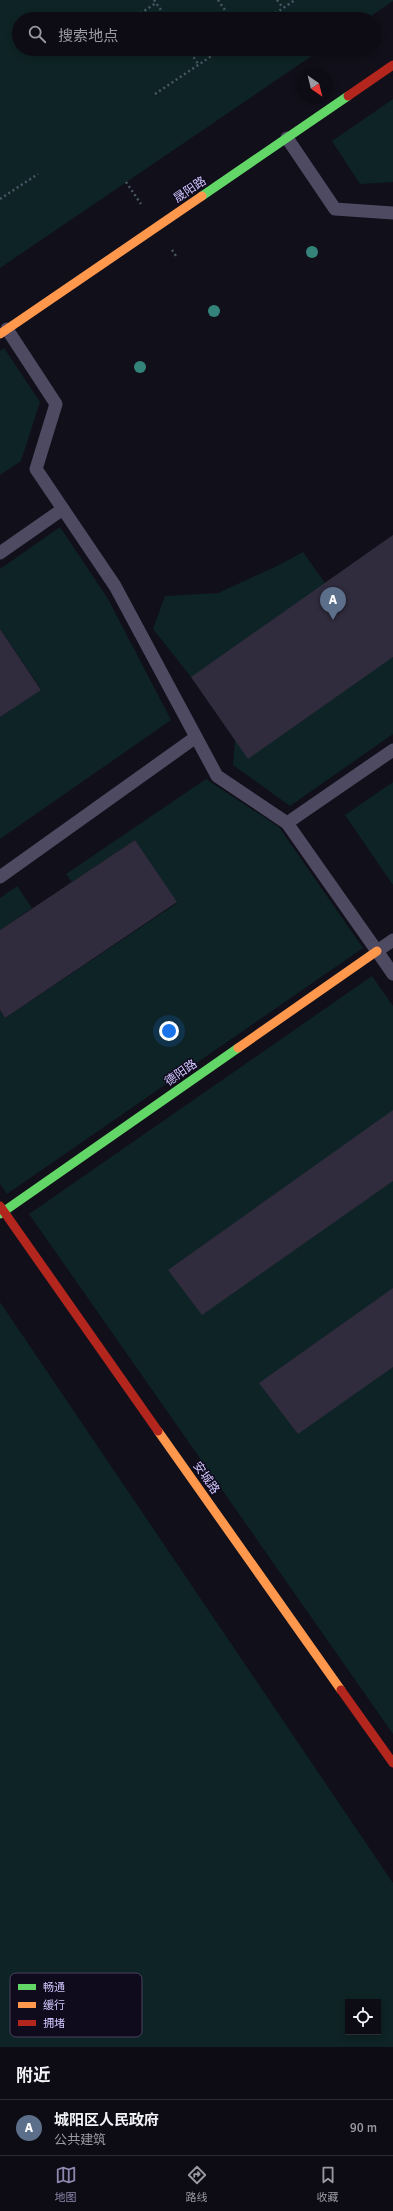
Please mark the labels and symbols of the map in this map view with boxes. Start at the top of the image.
north arrow [297,68,333,104]
street label: 晟阳路 [171,174,209,206]
pin: A [320,587,346,620]
your location [159,1021,179,1041]
street label: 德阳路 [162,1057,200,1089]
street label: 安城路 [190,1459,222,1497]
legend [10,1973,142,2037]
text: 畅通 [43,1981,65,1994]
text: 缓行 [43,1999,65,2012]
text: 拥堵 [43,2017,65,2030]

